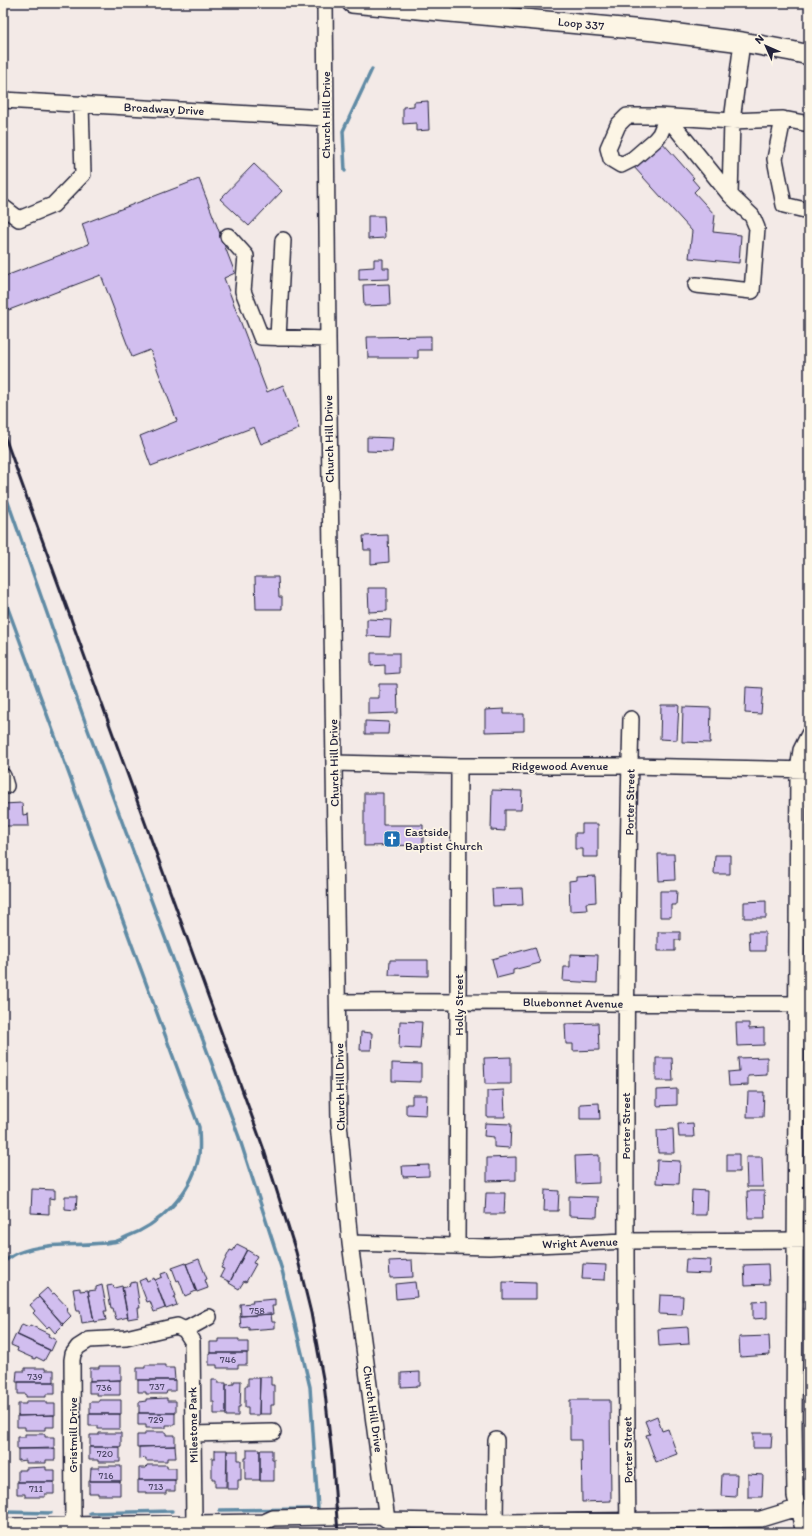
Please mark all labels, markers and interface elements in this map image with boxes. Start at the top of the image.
street label: Loop 337 [557,15,605,33]
north arrow [746,26,786,66]
text: N [752,32,767,47]
street label: Church Hill Drive [319,71,333,159]
street label: Broadway Drive [123,100,205,118]
street label: Church Hill Drive [321,395,337,483]
street label: Church Hill Drive [326,719,342,807]
street label: Ridgewood Avenue [512,759,609,773]
street label: Porter Street [622,768,638,836]
place label: Eastside Baptist Church [405,825,483,853]
church icon: Eastside Baptist Church [382,829,402,849]
street label: Holly Street [452,974,466,1036]
street label: Bluebonnet Avenue [523,995,624,1011]
street label: Church Hill Drive [332,1043,348,1131]
street label: Porter Street [619,1092,633,1159]
street label: Wright Avenue [542,1235,618,1251]
house number: 758 [249,1304,265,1317]
house number: 746 [220,1353,236,1366]
street label: Church Hill Drive [360,1365,386,1454]
house number: 739 [27,1370,43,1383]
house number: 737 [149,1380,165,1393]
house number: 736 [96,1381,112,1394]
street label: Milestone Park [185,1386,201,1463]
street label: Gristmill Drive [66,1397,80,1473]
house number: 729 [148,1413,164,1426]
street label: Porter Street [620,1416,636,1484]
house number: 720 [97,1447,113,1460]
house number: 716 [99,1469,113,1482]
house number: 713 [148,1480,164,1493]
house number: 711 [29,1482,43,1495]

